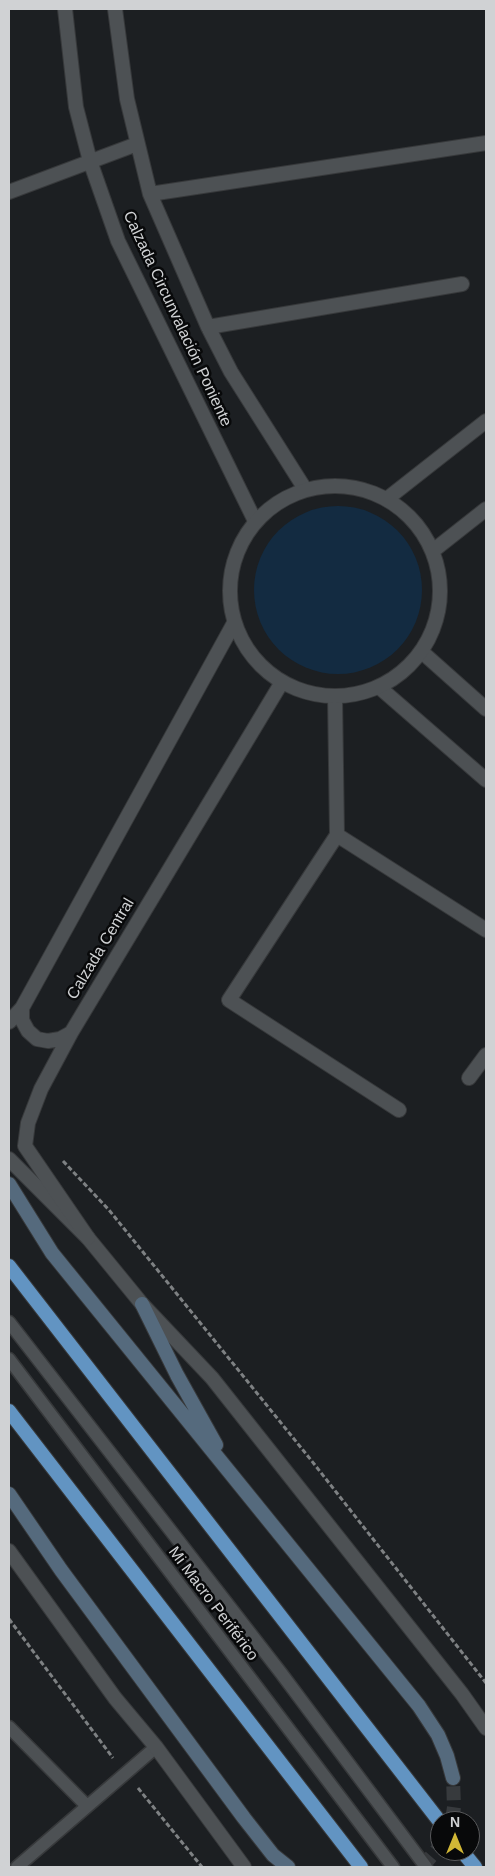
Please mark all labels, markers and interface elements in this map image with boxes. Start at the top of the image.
street label: Calzada Circunvalación Poniente [118,208,236,430]
street label: Calzada Central [63,895,139,1003]
street label: Mi Macro Periférico [164,1543,262,1665]
north arrow [430,1811,480,1861]
text: N [450,1814,460,1830]

